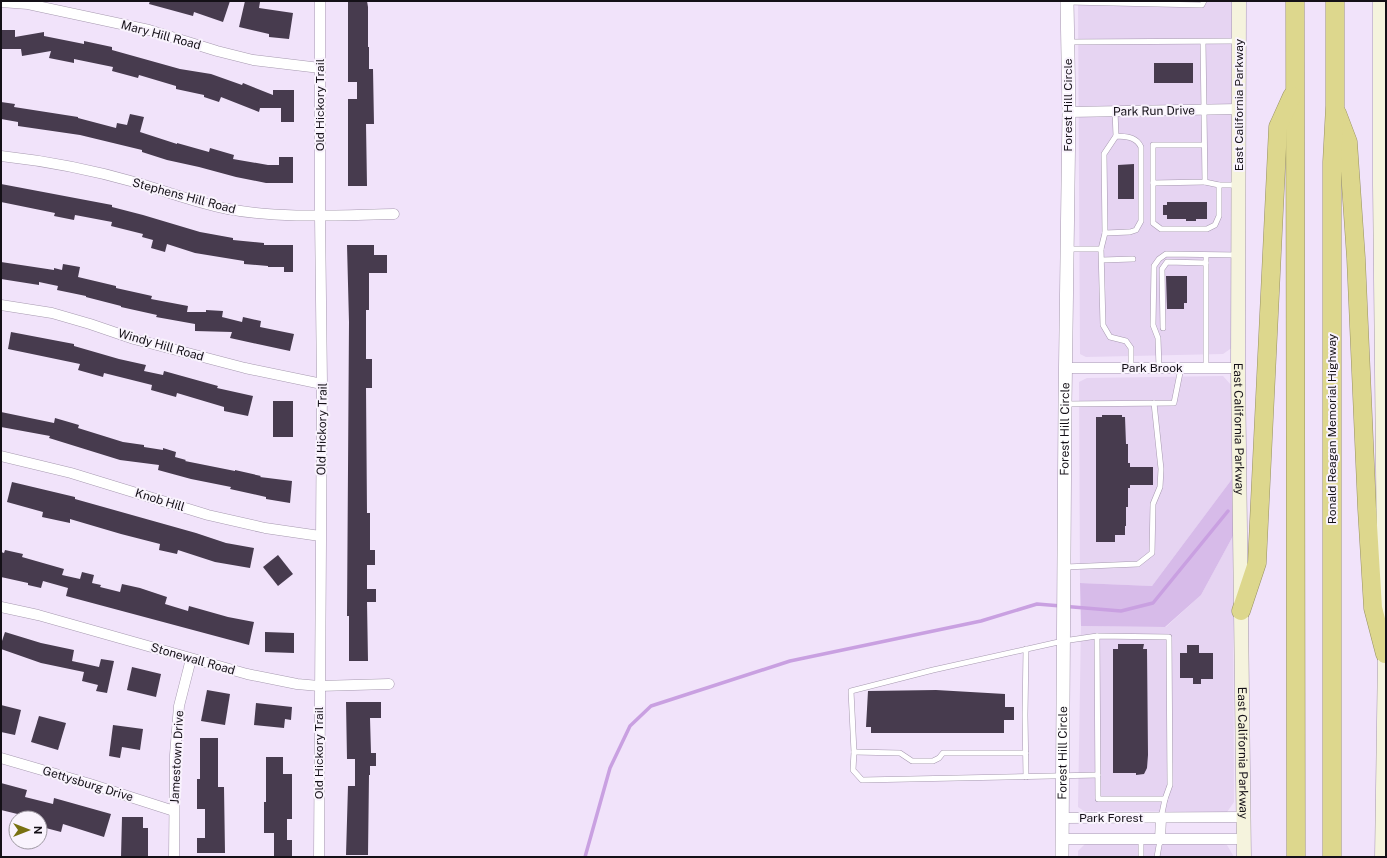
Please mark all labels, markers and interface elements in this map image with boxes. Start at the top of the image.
street label: Mary Hill Road [120,18,202,52]
street label: East California Parkway [1232,38,1246,171]
street label: Old Hickory Trail [313,58,327,151]
street label: Forest Hill Circle [1061,58,1075,152]
street label: Park Run Drive [1113,103,1195,119]
street label: Stephens Hill Road [131,175,237,217]
street label: Windy Hill Road [117,326,205,364]
street label: Ronald Reagan Memorial Highway [1325,333,1339,524]
street label: Park Brook [1121,361,1183,375]
street label: East California Parkway [1231,363,1247,496]
street label: Old Hickory Trail [314,382,330,475]
street label: Forest Hill Circle [1058,382,1072,476]
street label: Knob Hill [133,486,187,514]
street label: Stonewall Road [149,640,237,678]
street label: East California Parkway [1235,687,1251,820]
street label: Old Hickory Trail [312,706,326,799]
street label: Forest Hill Circle [1055,706,1070,800]
street label: Jamestown Drive [168,710,186,804]
street label: Gettysburg Drive [41,764,135,805]
north arrow [8,810,48,850]
street label: Park Forest [1079,811,1143,825]
text: N [32,826,44,834]

